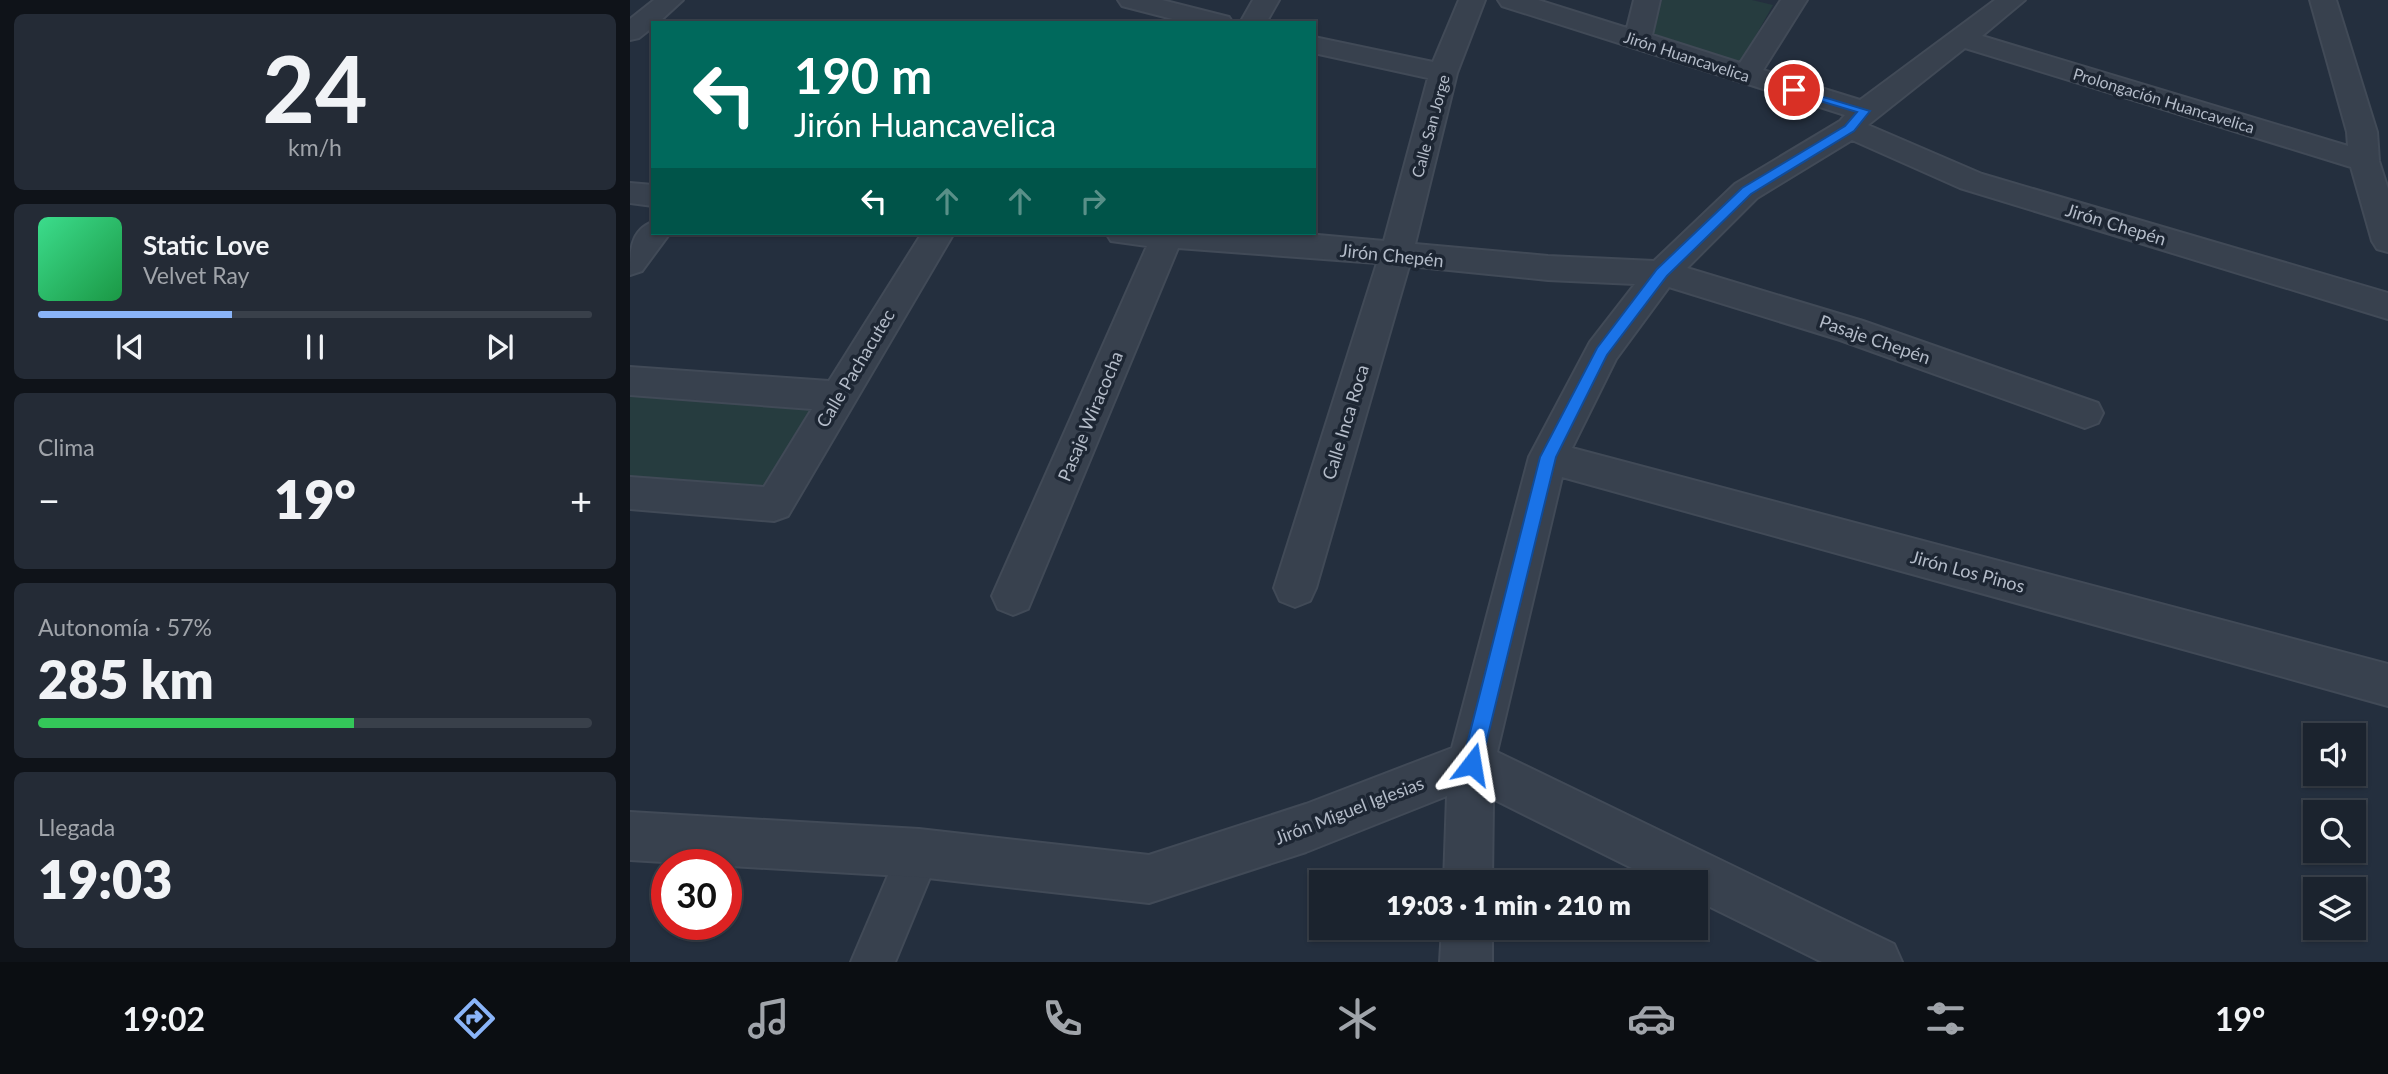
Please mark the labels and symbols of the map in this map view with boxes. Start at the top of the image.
street label: Jirón Huancavelica [1622,27,1752,85]
pin [1764,60,1824,120]
street label: Prolongación Huancavelica [2071,63,2257,137]
street label: Calle San Jorge [1407,73,1453,179]
street label: Jirón Chepén [2063,198,2169,250]
street label: Jirón Chepén [1339,239,1445,271]
street label: Calle Pachacutec [811,305,899,431]
street label: Pasaje Chepén [1817,310,1933,368]
street label: Pasaje Wiracocha [1053,348,1127,484]
street label: Calle Inca Roca [1317,362,1373,482]
street label: Jirón Los Pinos [1909,545,2028,597]
position arrow [1435,727,1509,801]
street label: Jirón Miguel Iglesias [1271,771,1427,849]
speed limit sign: 30 [651,849,742,940]

